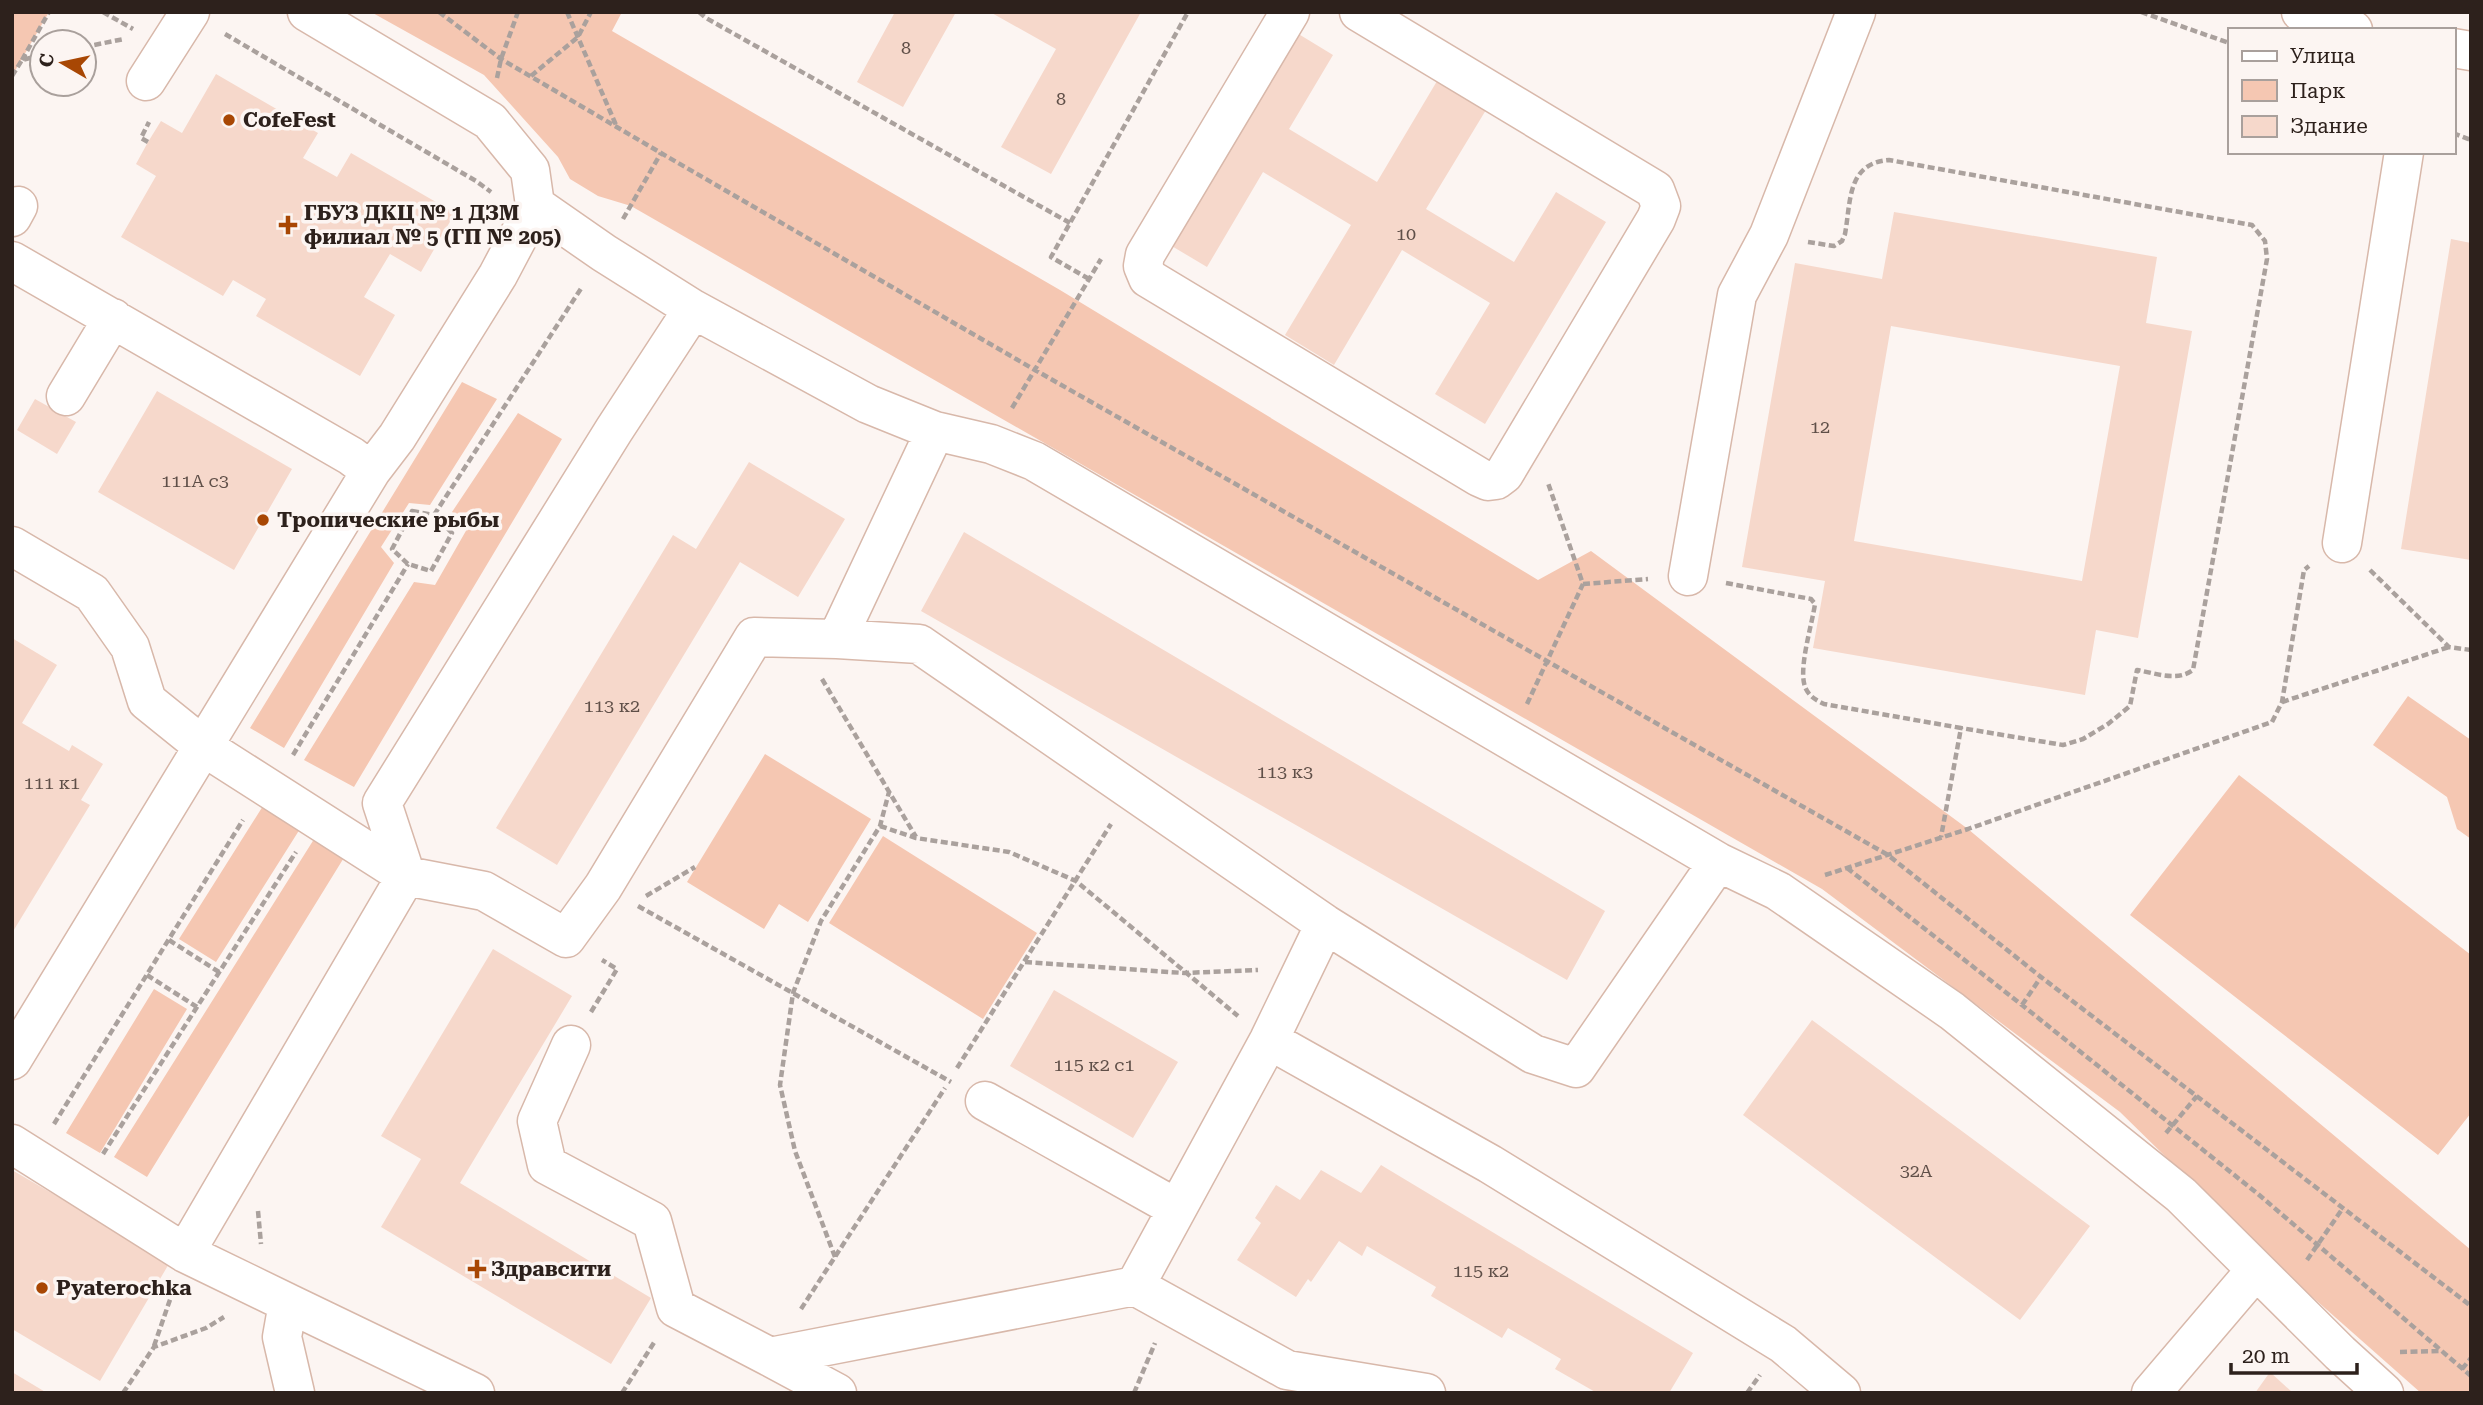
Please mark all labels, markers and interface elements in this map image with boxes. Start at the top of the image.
north arrow [28,28,98,98]
legend [2228,28,2455,154]
house number: 8 [901,37,911,58]
text: Улица [2290,44,2356,68]
text: С [34,52,59,69]
text: Парк [2290,79,2346,103]
house number: 8 [1056,88,1066,109]
place label: CofeFest [243,108,336,132]
marker: CofeFest [221,112,237,128]
text: Здание [2290,114,2368,138]
place label: ГБУЗ ДКЦ № 1 ДЗМ филиал № 5 (ГП № 205) [304,201,561,249]
marker: ГБУЗ ДКЦ № 1 ДЗМ филиал № 5 (ГП № 205) [278,215,298,235]
house number: 10 [1396,223,1416,244]
house number: 12 [1810,416,1830,437]
house number: 111А с3 [161,470,229,491]
place label: Тропические рыбы [277,508,499,532]
marker: Тропические рыбы [255,512,271,528]
house number: 113 к2 [584,695,640,716]
house number: 113 к3 [1257,761,1313,782]
house number: 111 к1 [24,772,80,793]
house number: 115 к2 с1 [1054,1054,1134,1075]
house number: 32А [1900,1160,1933,1181]
place label: Здравсити [491,1257,611,1281]
house number: 115 к2 [1453,1260,1509,1281]
marker: Здравсити [469,1261,485,1277]
place label: Pyaterochka [56,1276,192,1300]
marker: Pyaterochka [34,1280,50,1296]
scale bar [2231,1332,2357,1376]
text: 20 m [2242,1344,2290,1368]

